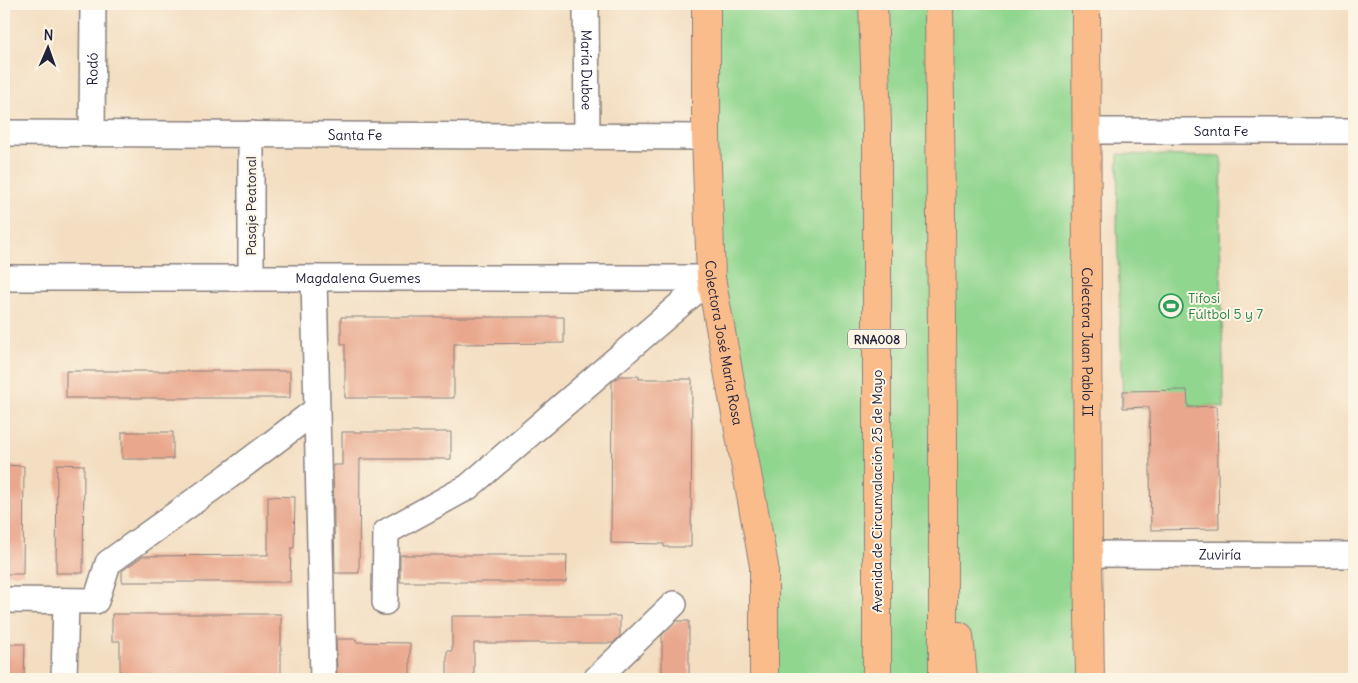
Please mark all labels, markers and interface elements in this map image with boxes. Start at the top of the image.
north arrow [22,22,72,72]
text: N [43,26,54,44]
street label: María Duboe [577,30,596,110]
street label: Rodó [83,52,102,85]
street label: Santa Fe [1194,122,1248,140]
street label: Santa Fe [328,126,382,144]
street label: Pasaje Peatonal [242,156,260,256]
street label: Colectora José María Rosa [701,260,747,427]
street label: Colectora Juan Pablo II [1078,267,1097,417]
street label: Magdalena Guemes [295,269,421,287]
place label: Tifosi Fúltbol 5 y 7 [1188,289,1263,323]
sports icon: Tifosi Fúltbol 5 y 7 [1158,293,1184,319]
road number: RNA008 [848,329,906,348]
street label: Avenida de Circunvalación 25 de Mayo [868,369,886,612]
street label: Zuviría [1199,545,1241,564]

